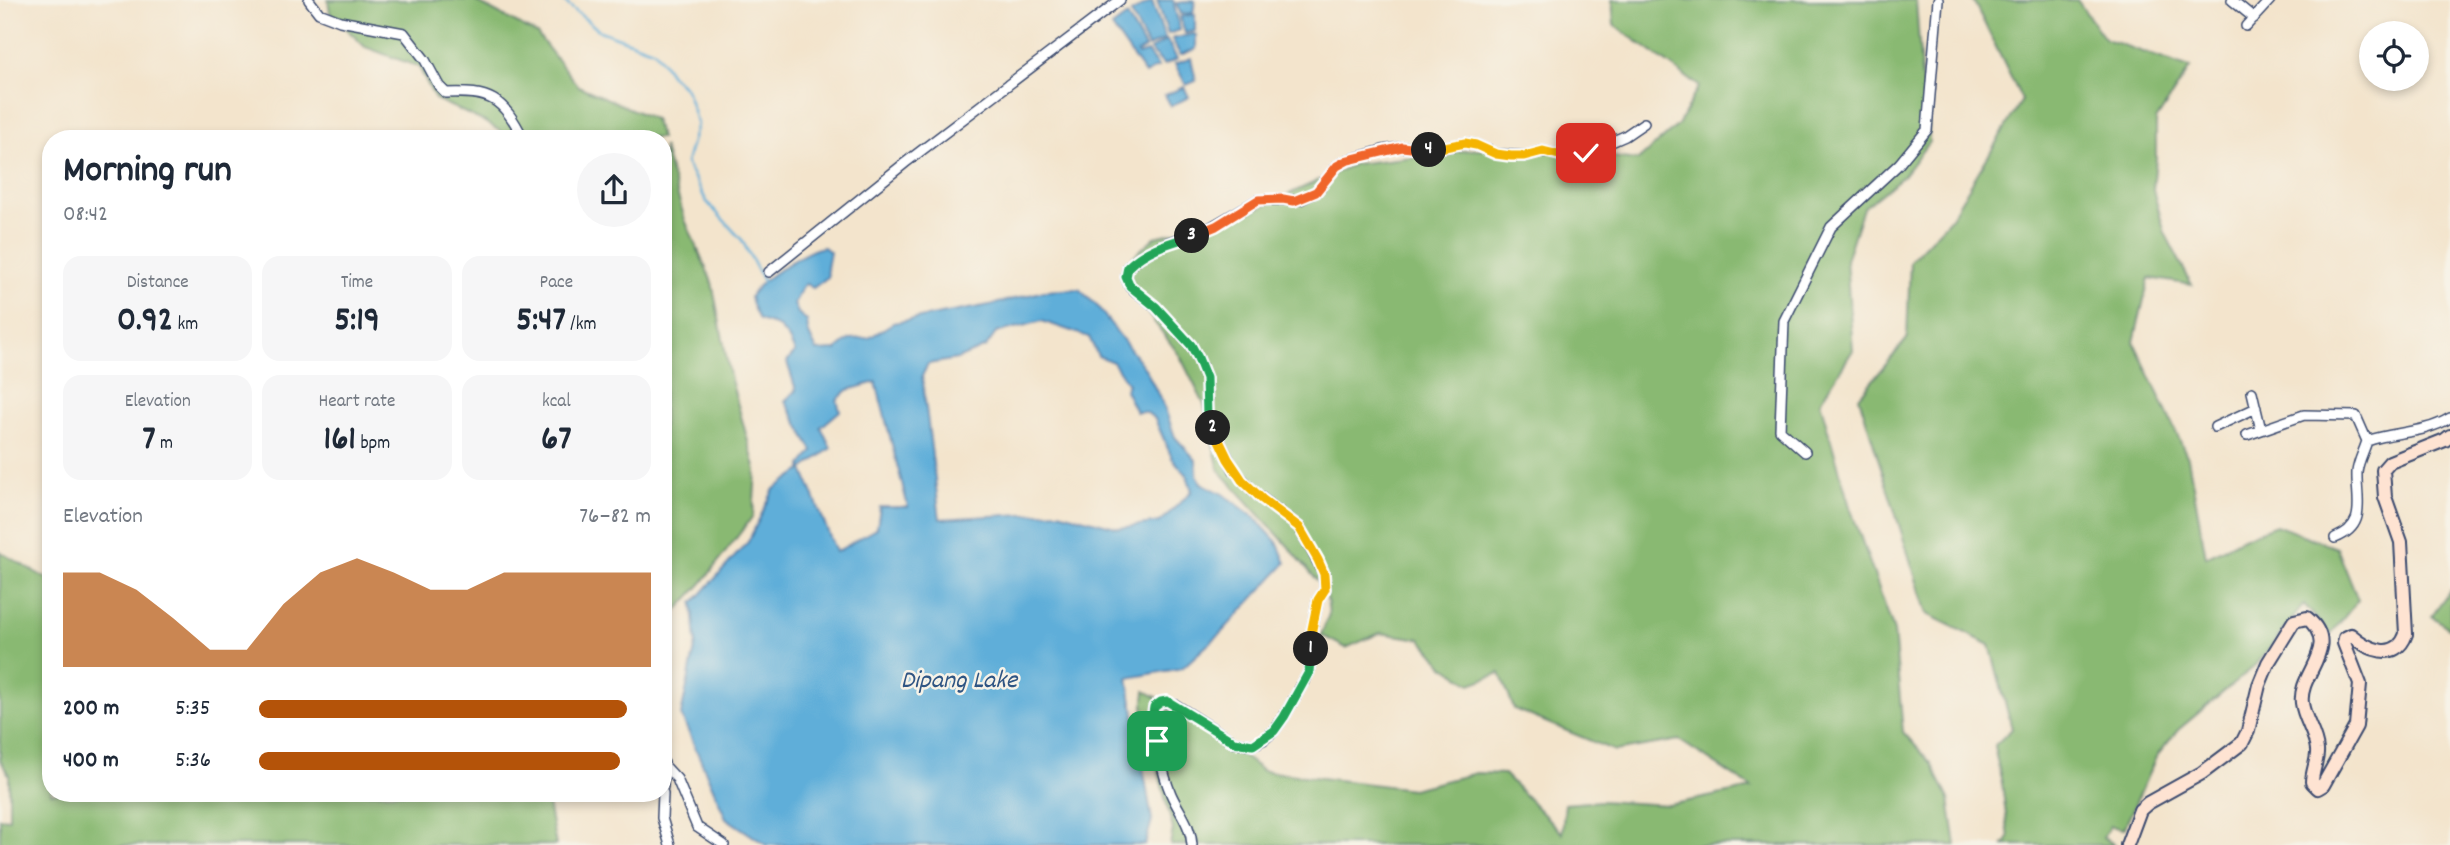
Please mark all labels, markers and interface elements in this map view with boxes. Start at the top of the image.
map controls [2359,21,2429,91]
button: locate [2359,21,2429,91]
pin [1556,123,1616,183]
pin: 4 [1412,132,1446,168]
icon: check [1567,134,1605,172]
text: 4 [1425,136,1432,163]
text: Morning run [63,145,232,200]
button: share [577,153,651,227]
text: 08:42 [63,199,108,232]
pin: 3 [1174,218,1210,254]
text: 3 [1187,222,1196,249]
text: Distance [127,270,189,297]
text: Time [341,270,373,297]
text: Pace [540,270,573,297]
text: 0.92 [117,297,173,347]
text: 5:19 [334,297,380,347]
text: 5:47 [516,297,566,347]
text: km [173,312,198,339]
text: /km [566,312,597,339]
text: Elevation [125,389,191,416]
text: Heart rate [319,389,395,416]
text: kcal [542,389,571,416]
pin: 2 [1196,410,1230,446]
text: 2 [1208,414,1217,441]
text: 7 [142,416,156,466]
text: 161 [324,416,356,466]
text: 67 [541,416,572,466]
text: m [156,431,173,458]
text: bpm [356,431,390,458]
text: Elevation [63,501,143,534]
text: 76–82 m [579,501,651,534]
pin: 1 [1294,632,1328,666]
text: 1 [1308,635,1313,662]
water label: Dipang Lake [901,663,1019,700]
text: 200 m [63,693,119,726]
text: 5:35 [175,693,210,726]
pin [1127,711,1187,771]
icon: arrive [1138,722,1176,760]
text: 400 m [63,745,119,778]
text: 5:36 [175,745,211,778]

